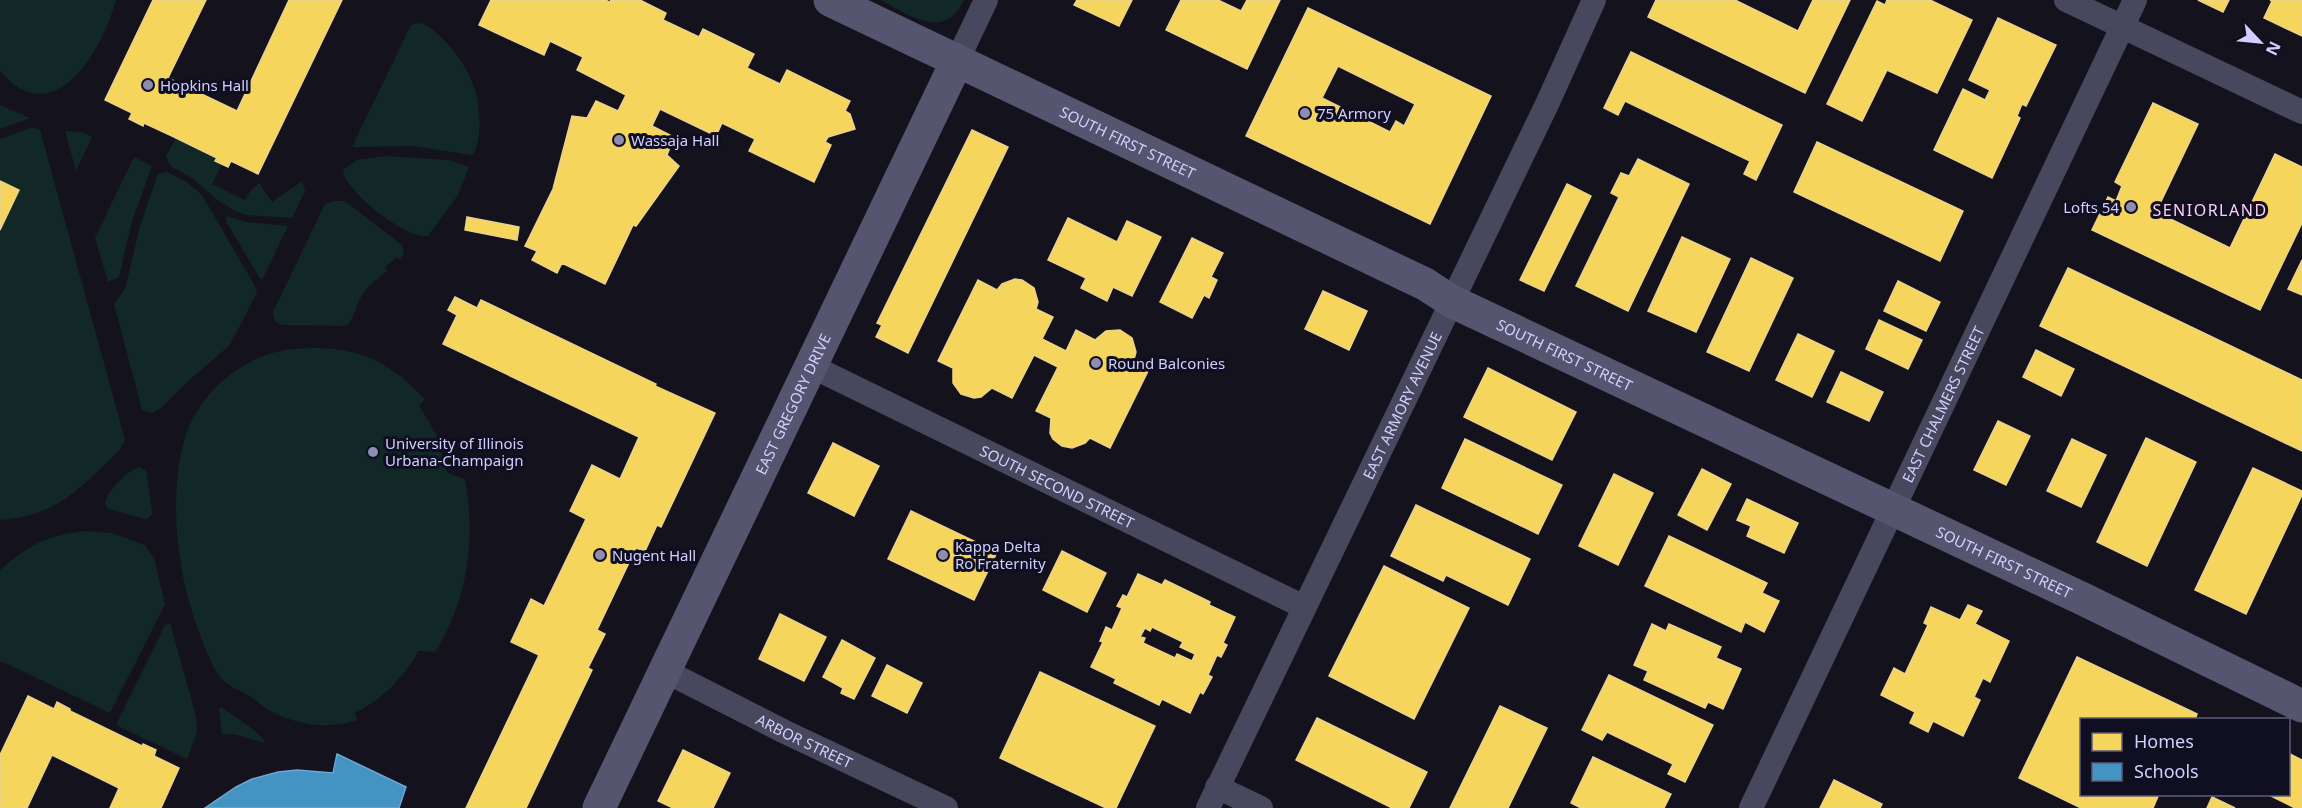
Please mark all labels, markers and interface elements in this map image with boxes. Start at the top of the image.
north arrow [2230,12,2290,72]
text: N [2261,38,2286,59]
place label: Hopkins Hall [160,75,249,95]
marker: Hopkins Hall [141,78,155,92]
street label: SOUTH FIRST STREET [1057,101,1200,183]
place label: 75 Armory [1317,103,1391,123]
marker: 75 Armory [1298,106,1312,120]
place label: Wassaja Hall [631,130,719,150]
marker: Wassaja Hall [612,133,626,147]
place label: Lofts 54 [2063,197,2119,217]
district label: SENIORLAND [2152,199,2268,221]
marker: Lofts 54 [2124,200,2138,214]
street label: SOUTH FIRST STREET [1493,314,1636,395]
street label: EAST CHALMERS STREET [1897,322,1989,486]
street label: EAST ARMORY AVENUE [1358,328,1446,482]
street label: EAST GREGORY DRIVE [750,330,835,478]
place label: Round Balconies [1108,353,1225,373]
marker: Round Balconies [1089,356,1103,370]
place label: University of Illinois Urbana-Champaign [385,433,524,470]
street label: SOUTH SECOND STREET [977,440,1138,533]
marker: University of Illinois Urbana-Champaign [366,445,380,459]
street label: SOUTH FIRST STREET [1933,521,2076,603]
place label: Kappa Delta Ro Fraternity [955,536,1046,573]
place label: Nugent Hall [612,545,696,565]
marker: Nugent Hall [593,548,607,562]
marker: Kappa Delta Ro Fraternity [936,548,950,562]
street label: ARBOR STREET [753,709,857,773]
legend [2080,718,2290,796]
text: Homes [2134,729,2194,753]
text: Schools [2134,759,2199,783]

